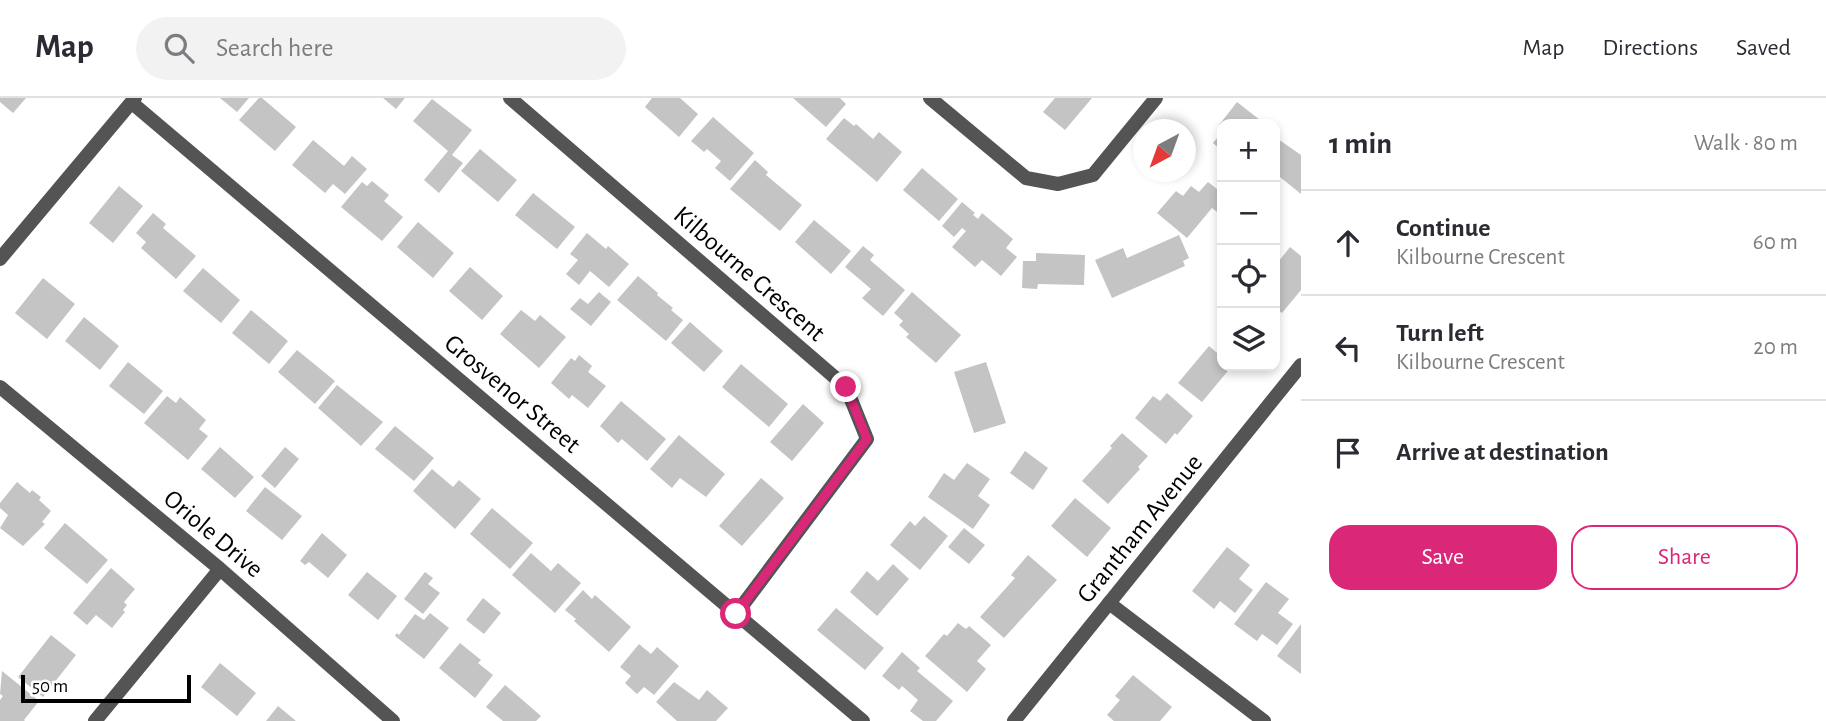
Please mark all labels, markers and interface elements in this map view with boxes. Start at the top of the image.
search box [136,17,626,80]
icon: search [160,29,198,67]
text: Map [35,31,94,64]
text: Search here [216,35,334,61]
text: Map [1522,36,1564,60]
text: Directions [1602,36,1698,60]
text: Saved [1736,36,1791,60]
north arrow [1133,119,1196,182]
map controls [1217,119,1280,371]
button: + [1217,119,1280,182]
text: 1 min [1329,129,1392,159]
text: Walk · 80 m [1694,132,1798,155]
button: − [1217,182,1280,245]
street label: Kilbourne Crescent [669,201,830,346]
text: Continue [1396,215,1491,241]
icon: ahead [1329,224,1367,262]
text: 60 m [1753,231,1798,254]
button: locate [1217,245,1280,308]
text: Kilbourne Crescent [1396,246,1565,269]
button: layers [1217,308,1280,371]
text: Turn left [1396,320,1484,346]
icon: left [1329,329,1367,367]
street label: Grosvenor Street [440,330,585,458]
text: 20 m [1753,336,1798,359]
text: Kilbourne Crescent [1396,351,1565,374]
route end [830,371,861,402]
icon: arrive [1329,434,1367,472]
text: Arrive at destination [1396,439,1609,465]
street label: Grantham Avenue [1072,449,1207,608]
street label: Oriole Drive [159,485,268,583]
button: Save [1329,525,1557,590]
button: Share [1571,525,1798,590]
route start [720,598,751,629]
scale bar [21,672,191,704]
text: 50 m [32,677,68,696]

